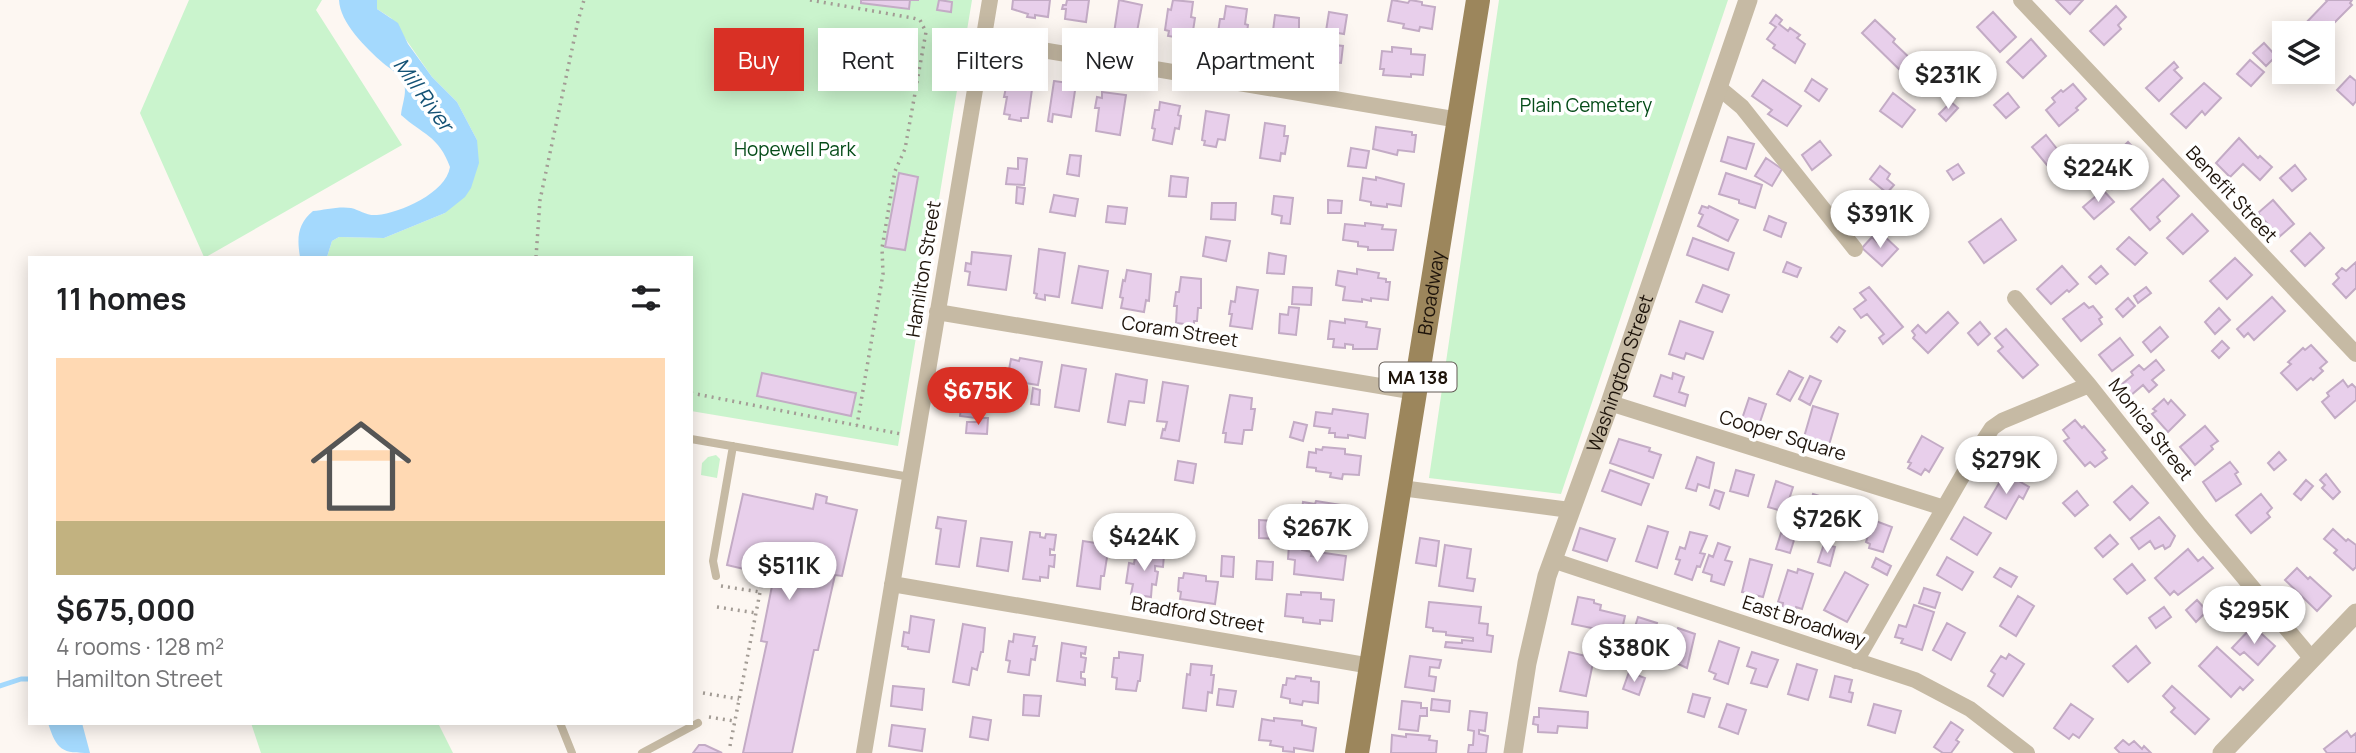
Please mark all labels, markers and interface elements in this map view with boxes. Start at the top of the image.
map controls [2272,21,2335,84]
button: layers [2272,21,2335,84]
chip: Buy [714,28,804,91]
chip: Rent [818,28,918,91]
chip: Filters [932,28,1048,91]
chip: New [1062,28,1158,91]
chip: Apartment [1172,28,1339,91]
water label: Mill River [388,51,462,138]
pin: $231K [1899,52,1997,111]
text: $231K [1915,58,1981,90]
park label: Plain Cemetery [1520,92,1652,118]
park label: Hopewell Park [734,136,857,162]
street label: Benefit Street [2180,140,2284,248]
pin: $224K [2049,144,2147,204]
text: $224K [2063,151,2133,183]
pin: $391K [1831,190,1929,250]
text: $391K [1846,197,1914,229]
street label: Hamilton Street [899,199,947,339]
street label: Broadway [1411,249,1451,337]
text: 11 homes [56,278,187,319]
icon: filters [627,279,665,317]
street label: Washington Street [1580,291,1659,455]
street label: Coram Street [1120,309,1240,353]
road number: MA 138 [1380,362,1456,391]
pin: $675K [929,368,1027,427]
street label: Monica Street [2103,372,2199,486]
text: $675K [943,374,1013,406]
icon: home [298,403,424,529]
street label: Cooper Square [1716,403,1850,467]
pin: $279K [1957,436,2055,496]
text: $279K [1971,443,2041,475]
pin: $726K [1778,496,1876,555]
text: $726K [1792,502,1862,534]
pin: $267K [1268,504,1366,564]
text: $267K [1282,511,1352,543]
pin: $424K [1095,514,1193,573]
text: $424K [1109,520,1179,552]
pin: $511K [740,542,838,602]
text: $511K [758,549,820,581]
pin: $295K [2205,586,2303,646]
text: $675,000 [56,589,195,630]
street label: Bradford Street [1129,589,1267,639]
street label: East Broadway [1739,589,1869,653]
text: $295K [2219,593,2289,625]
pin: $380K [1585,624,1683,684]
text: 4 rooms · 128 m² [56,630,224,662]
text: $380K [1598,631,1670,663]
text: Hamilton Street [56,662,223,694]

